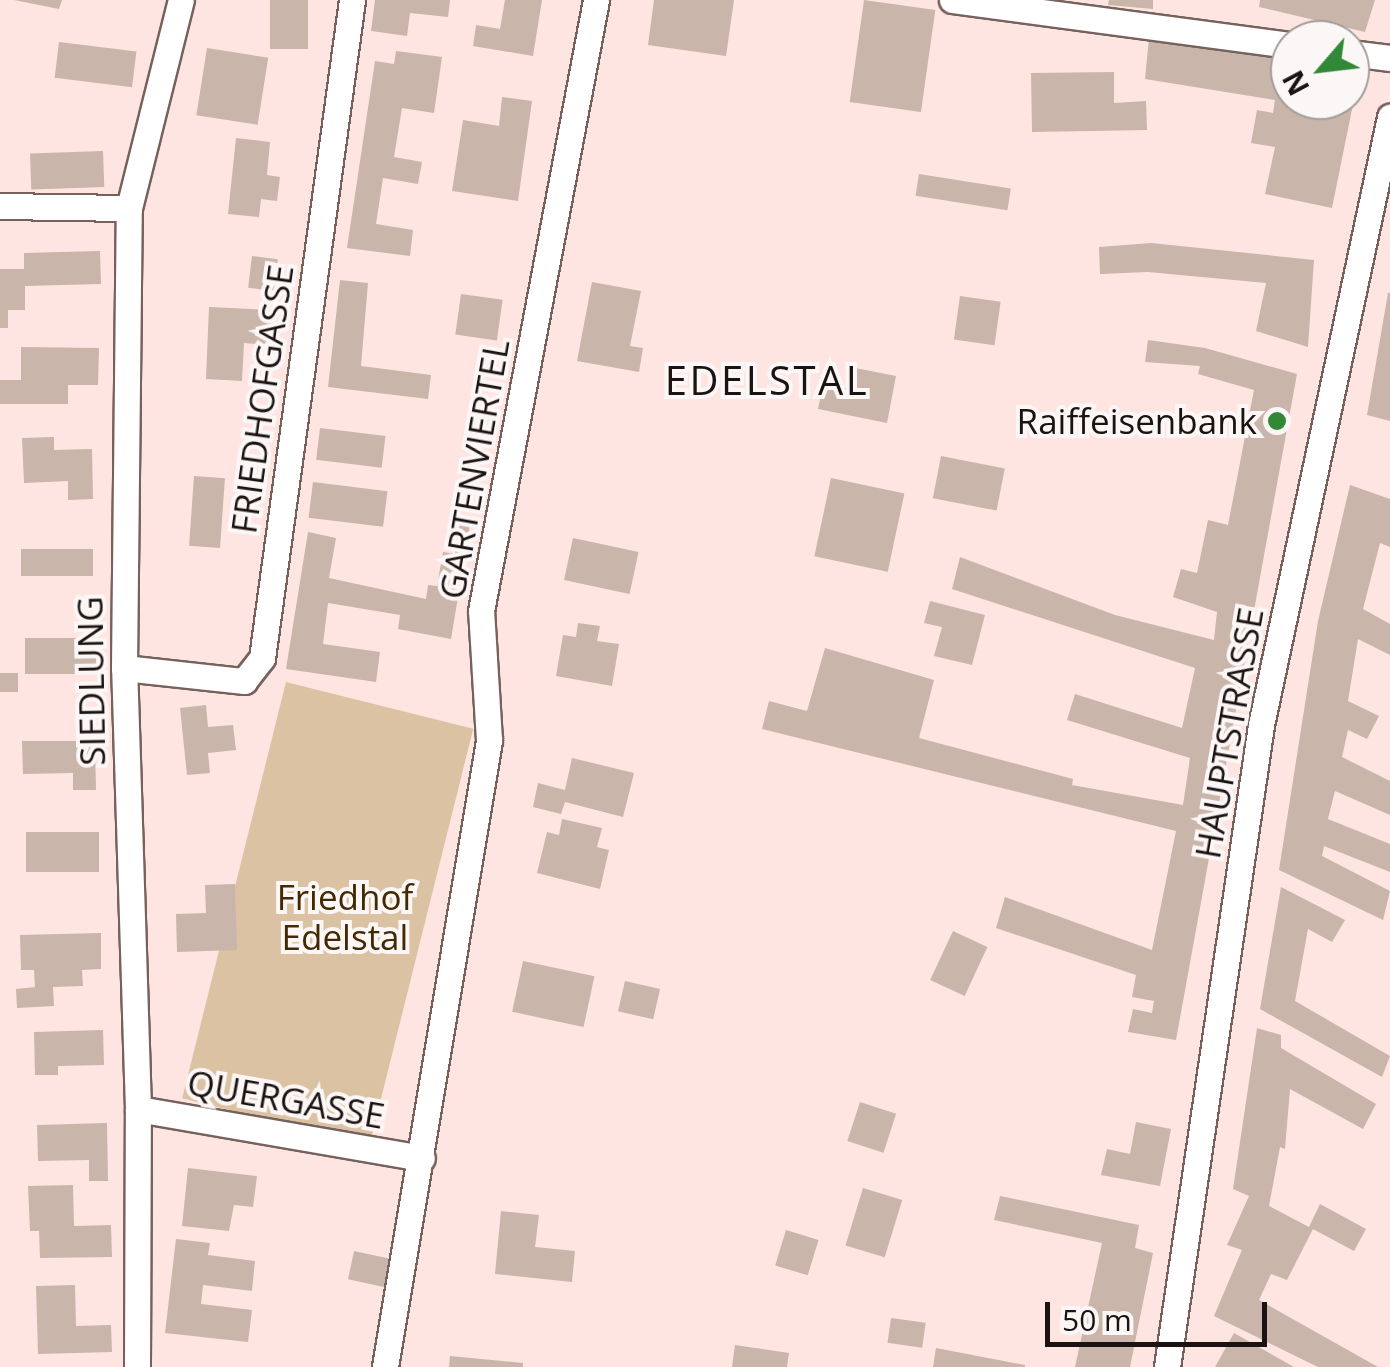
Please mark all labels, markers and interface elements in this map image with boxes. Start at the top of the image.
north arrow [1270,20,1370,120]
text: N [1273,64,1317,102]
street label: FRIEDHOFGASSE [222,262,302,536]
street label: GARTENVIERTEL [430,336,518,602]
district label: EDELSTAL [665,356,869,404]
place label: Raiffeisenbank [1017,400,1257,442]
marker: Raiffeisenbank [1266,410,1288,432]
street label: SIEDLUNG [69,596,113,766]
street label: HAUPTSTRASSE [1186,604,1272,862]
park label: Friedhof Edelstal [277,876,413,958]
street label: QUERGASSE [184,1061,388,1137]
scale bar [1050,1282,1272,1344]
text: 50 m [1062,1299,1132,1340]

